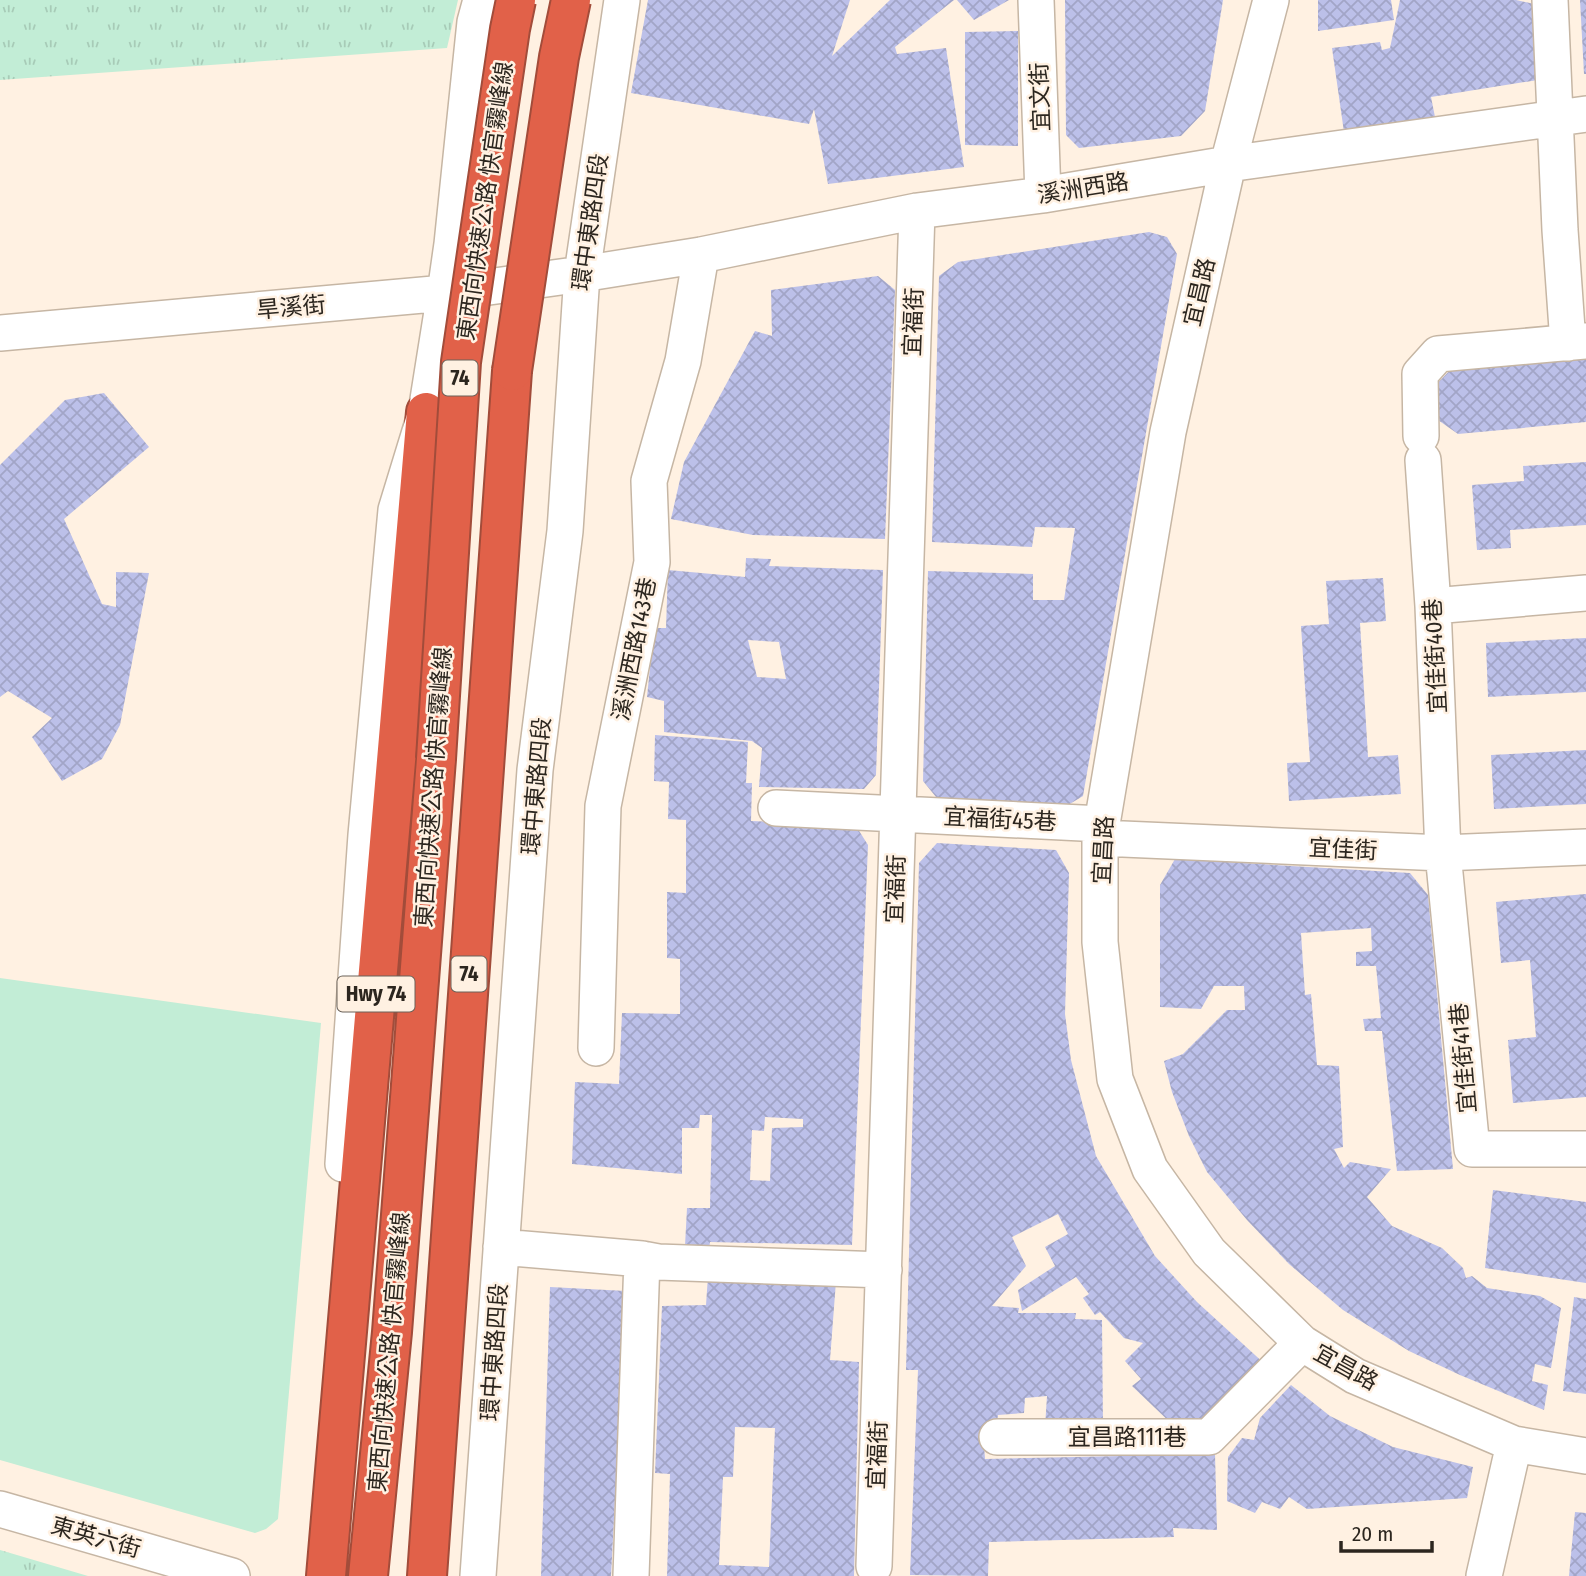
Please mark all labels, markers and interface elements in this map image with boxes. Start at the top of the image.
street label: 東西向快速公路 快官霧峰線 [452,60,518,342]
street label: 宜文街 [1025,62,1055,132]
street label: 環中東路四段 [567,152,613,292]
street label: 溪洲西路 [1035,167,1131,209]
street label: 宜昌路 [1178,255,1220,329]
street label: 宜福街 [898,287,928,357]
street label: 旱溪街 [255,290,327,324]
road number: 74 [442,360,477,396]
street label: 溪洲西路143巷 [606,575,662,723]
street label: 宜佳街40巷 [1418,598,1452,714]
street label: 東西向快速公路 快官霧峰線 [409,646,457,928]
street label: 環中東路四段 [516,716,556,856]
street label: 宜福街45巷 [943,802,1057,836]
street label: 宜昌路 [1087,815,1119,885]
street label: 宜佳街 [1308,833,1378,865]
street label: 宜福街 [880,854,910,924]
road number: 74 [452,956,486,992]
road number: Hwy 74 [338,976,414,1012]
street label: 宜佳街41巷 [1444,1002,1482,1114]
street label: 東西向快速公路 快官霧峰線 [363,1211,415,1493]
street label: 環中東路四段 [475,1282,513,1422]
street label: 宜昌路 [1309,1338,1383,1396]
street label: 宜福街 [862,1420,892,1490]
street label: 宜昌路111巷 [1068,1423,1186,1451]
scale bar [1341,1510,1432,1554]
street label: 東英六街 [48,1511,144,1563]
text: 20 m [1352,1521,1393,1547]

